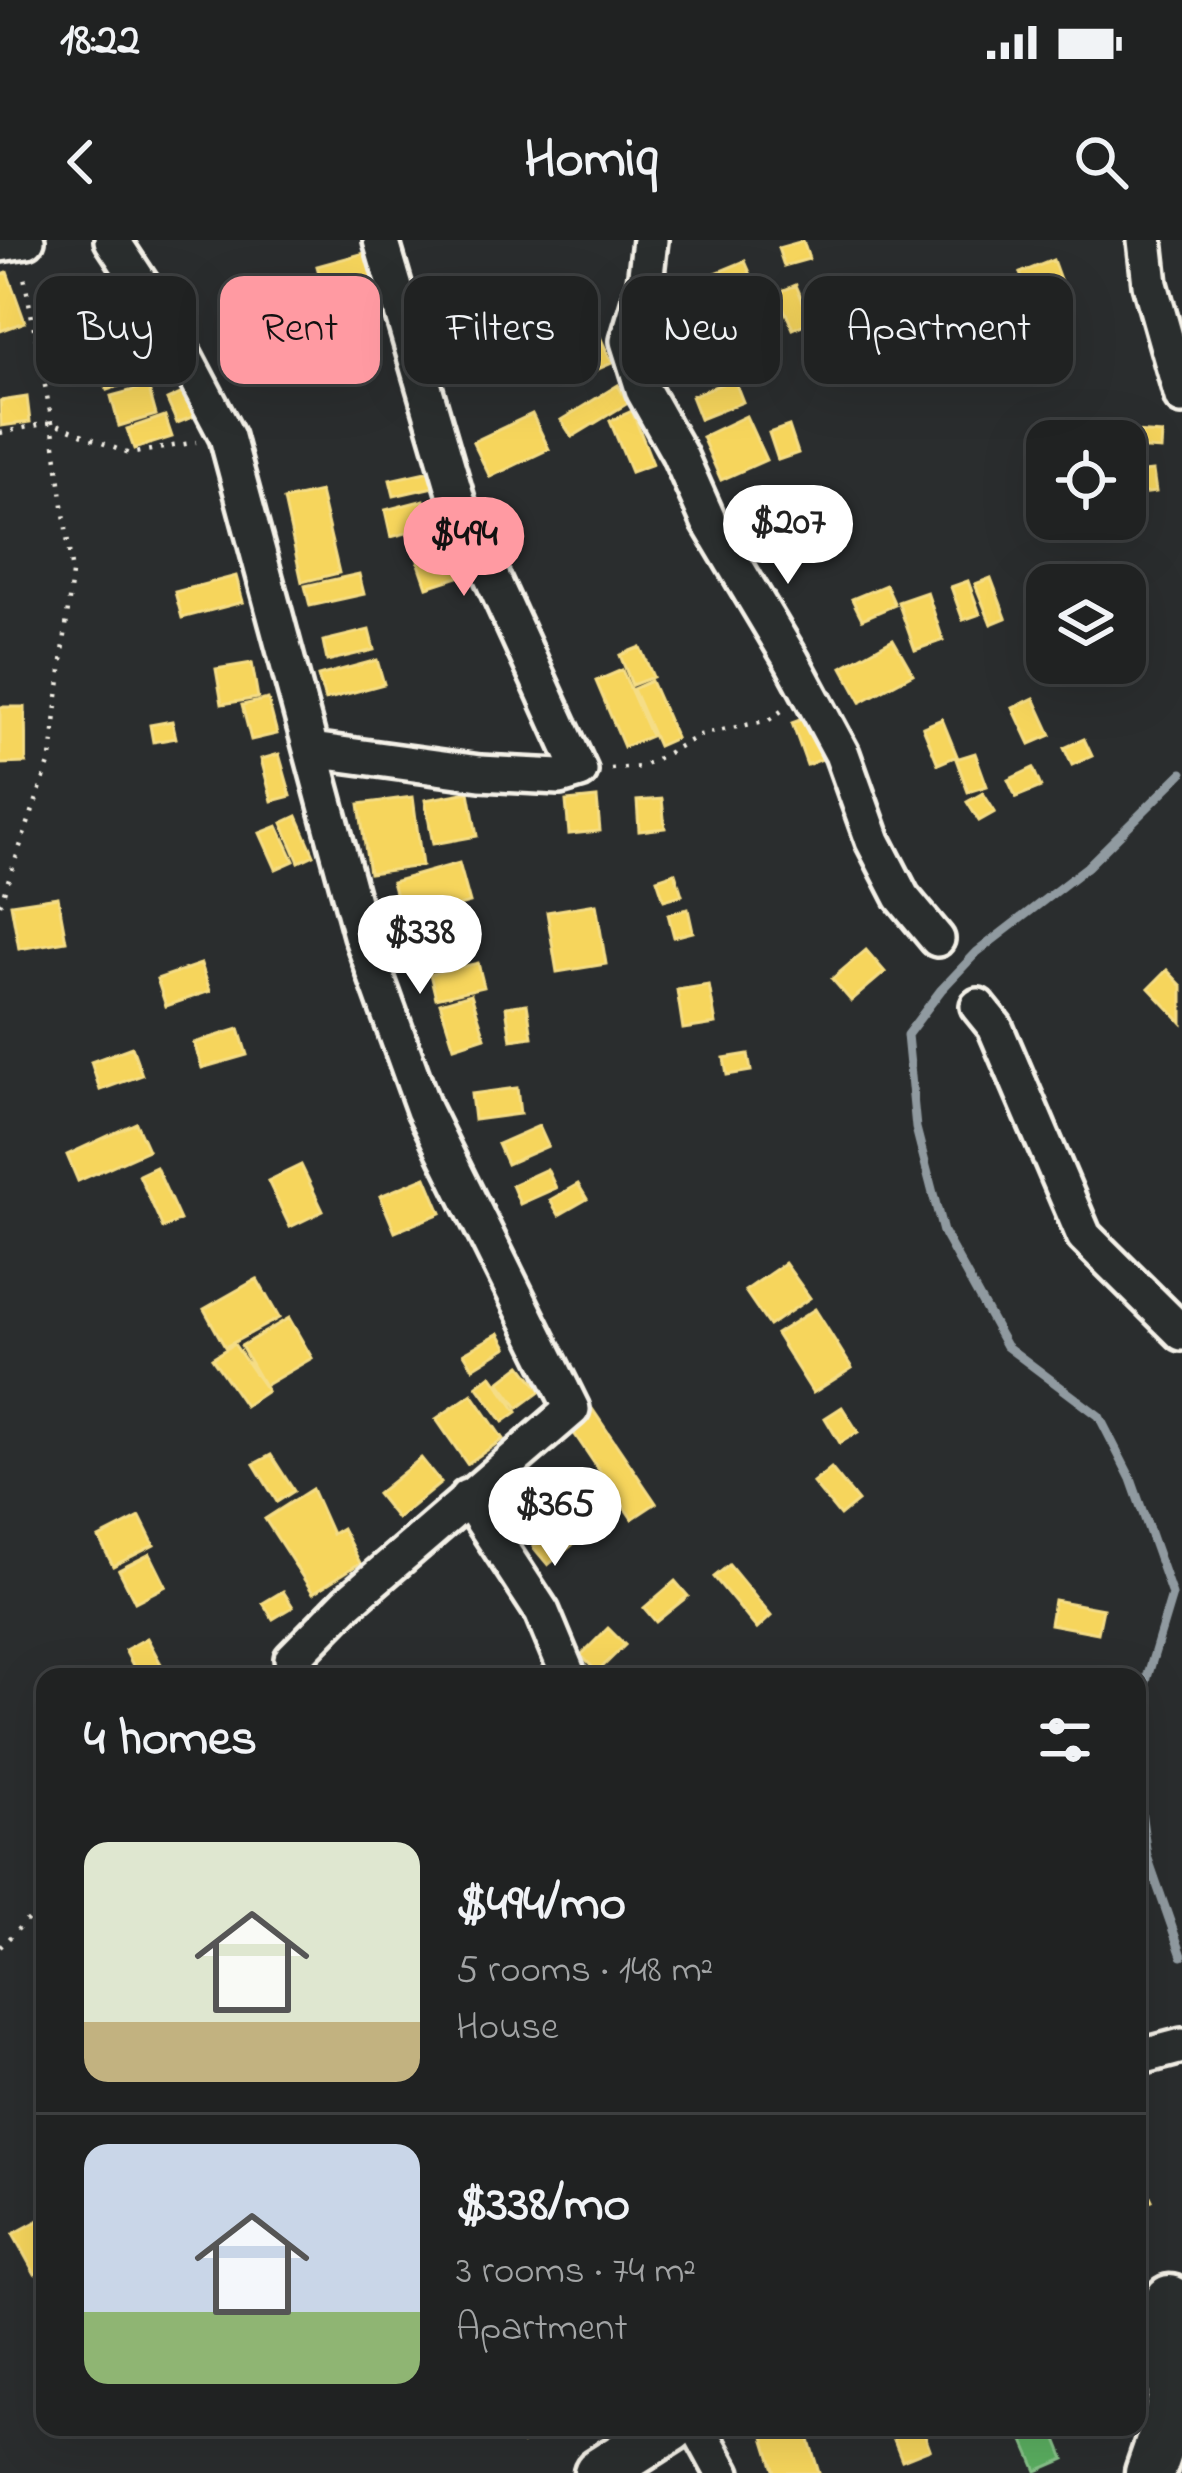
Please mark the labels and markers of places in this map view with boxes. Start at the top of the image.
pin: $207 [717,485,859,587]
pin: $494 [393,497,535,599]
pin: $338 [349,895,491,997]
pin: $365 [484,1467,626,1569]

